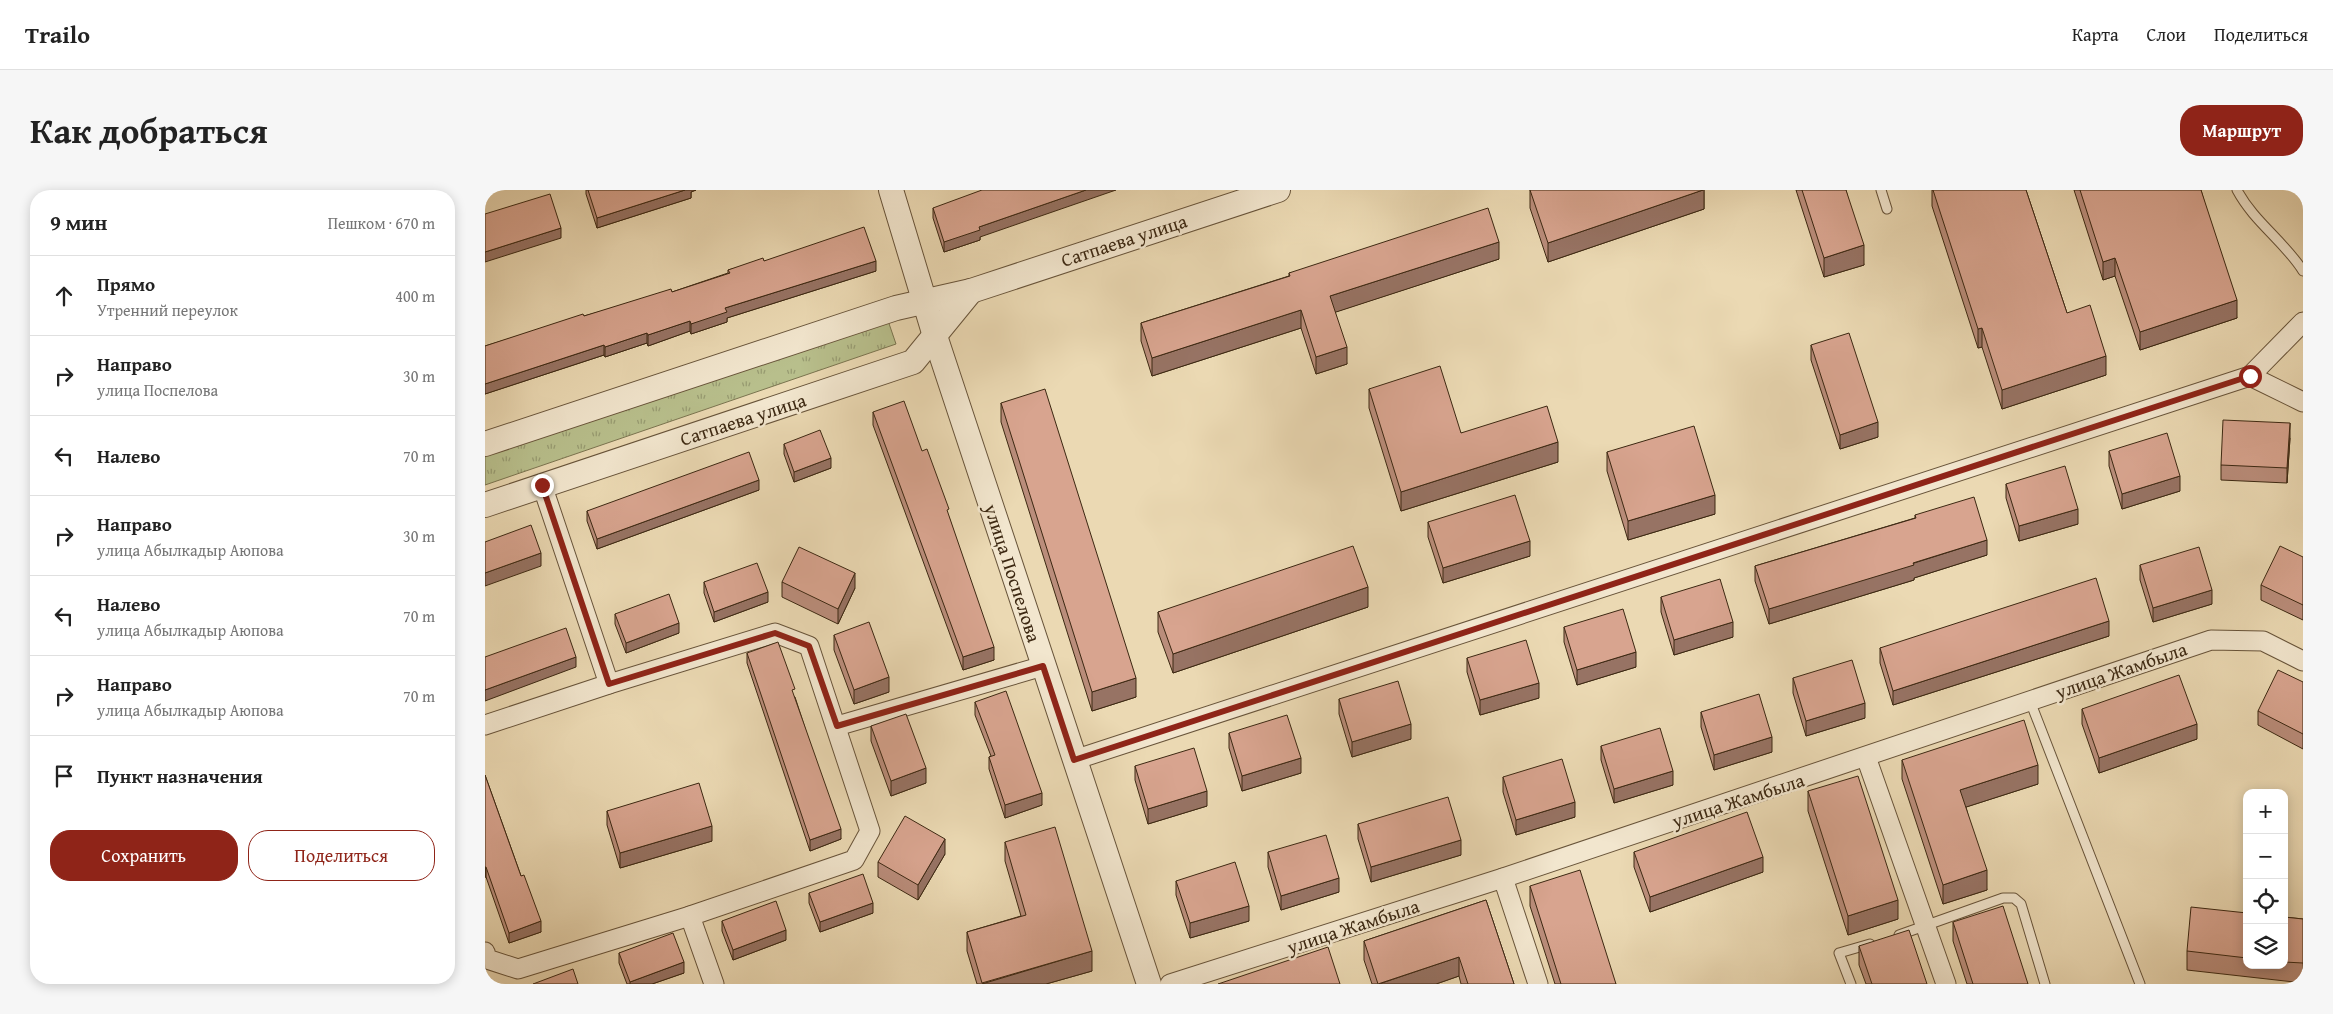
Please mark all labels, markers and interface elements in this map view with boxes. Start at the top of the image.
text: Trailo [25,17,90,52]
text: Карта [2072,21,2119,48]
text: Слои [2147,21,2186,48]
text: Поделиться [2214,21,2308,48]
text: Как добраться [30,105,268,156]
button: Маршрут [2180,105,2303,156]
street label: Сатпаева улица [1057,206,1191,274]
text: 9 мин [50,207,107,238]
text: Пешком · 670 m [328,211,435,235]
text: Прямо [97,270,155,298]
icon: ahead [50,282,78,310]
text: 400 m [395,284,435,308]
text: Утренний переулок [97,298,238,322]
text: Направо [97,350,172,378]
icon: right [50,362,78,390]
text: 30 m [403,364,435,388]
route start [2239,365,2262,388]
text: улица Поспелова [97,378,218,402]
street label: Сатпаева улица [676,385,810,453]
icon: left [50,442,78,470]
text: Налево [97,442,160,470]
text: 70 m [403,444,435,468]
route end [531,474,554,497]
street label: улица Поспелова [977,499,1049,646]
text: Направо [97,510,172,538]
icon: right [50,522,78,550]
text: 30 m [403,524,435,548]
text: улица Абылкадыр Аюпова [97,538,284,562]
text: Налево [97,590,160,618]
icon: left [50,602,78,630]
text: 70 m [403,604,435,628]
text: улица Абылкадыр Аюпова [97,618,284,642]
street label: улица Жамбыла [2050,634,2191,706]
text: Направо [97,670,172,698]
icon: right [50,682,78,710]
text: 70 m [403,684,435,708]
text: улица Абылкадыр Аюпова [97,698,284,722]
icon: arrive [50,762,78,790]
text: Пункт назначения [97,762,263,790]
street label: улица Жамбыла [1667,765,1808,835]
map controls [2243,789,2288,969]
button: + [2243,789,2288,834]
button: Сохранить [50,830,238,881]
button: Поделиться [248,830,435,881]
button: − [2243,834,2288,879]
button: locate [2243,879,2288,924]
street label: улица Жамбыла [1282,891,1423,961]
button: layers [2243,924,2288,969]

